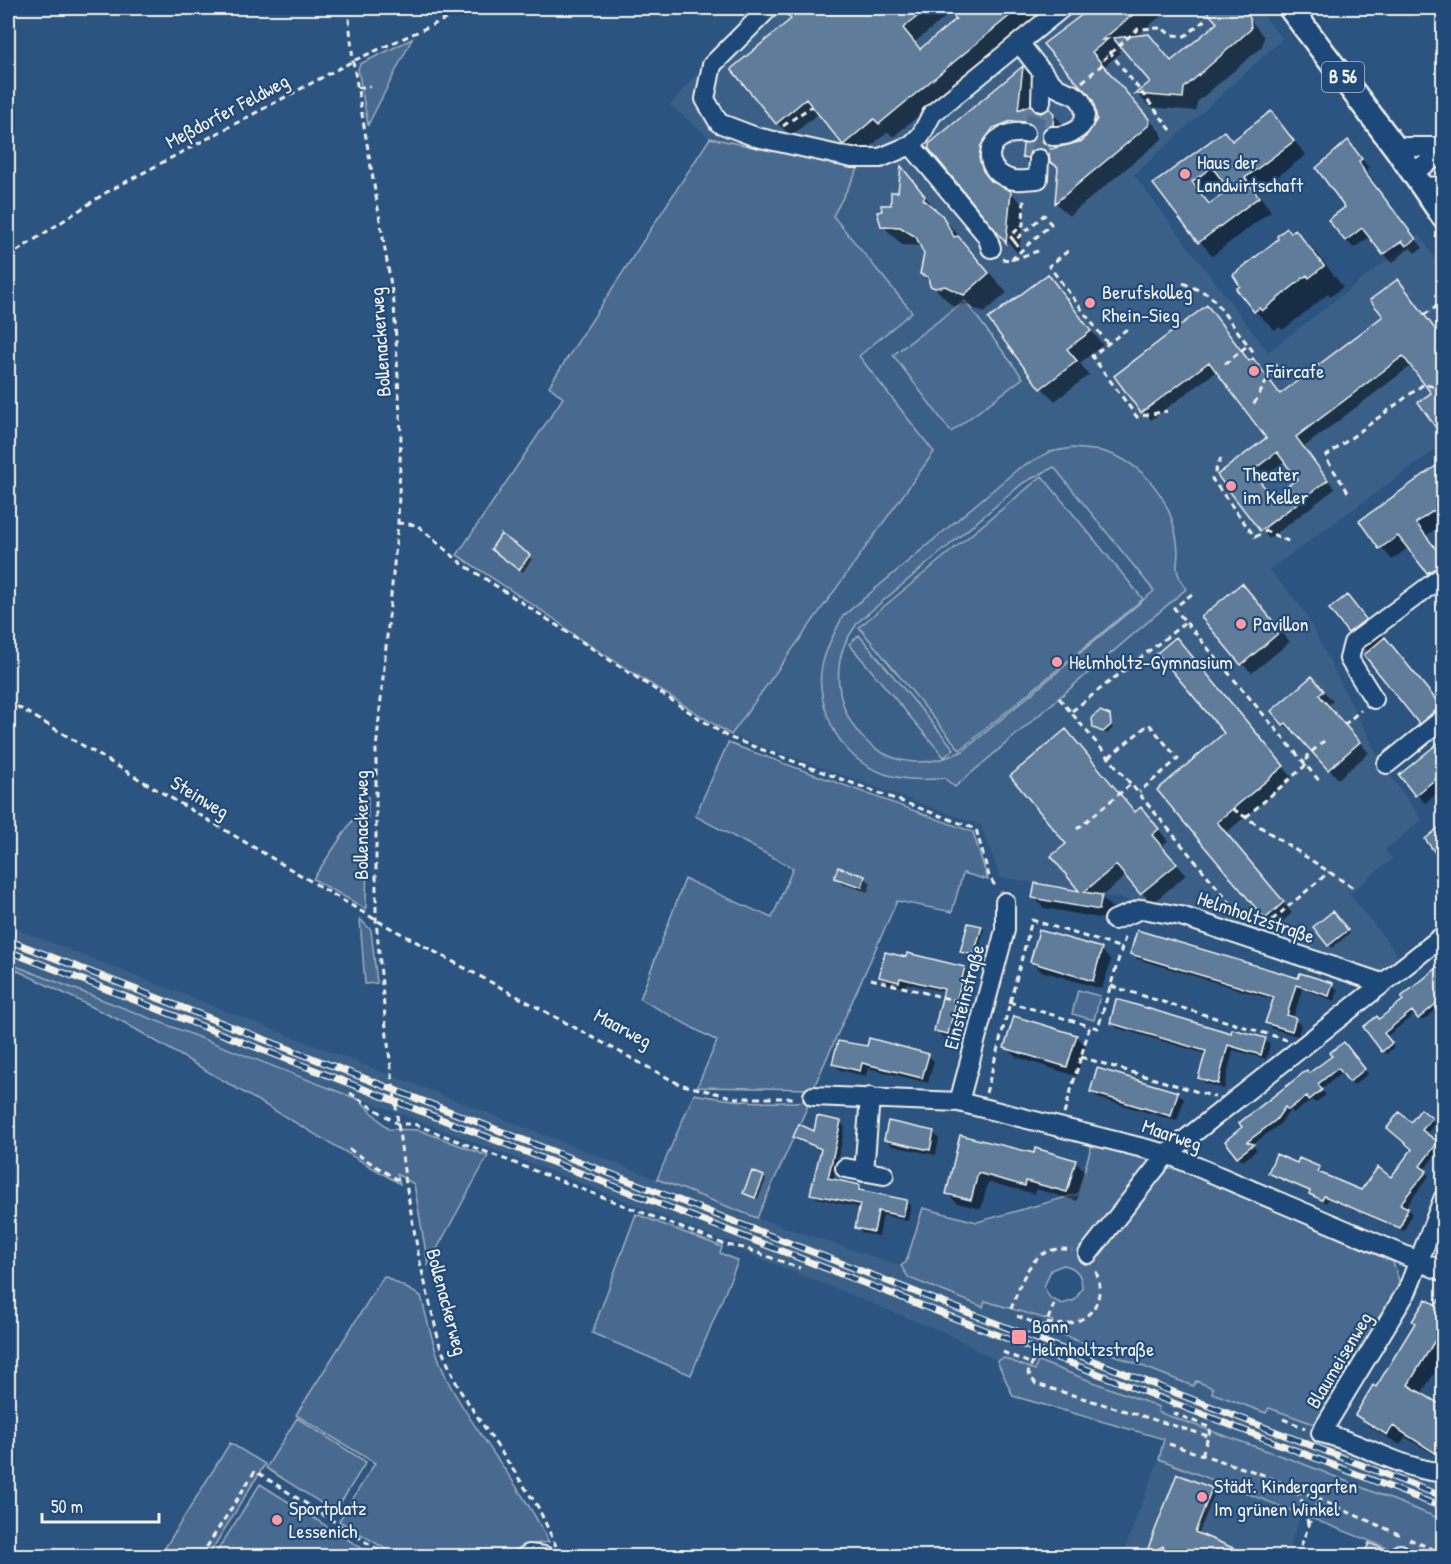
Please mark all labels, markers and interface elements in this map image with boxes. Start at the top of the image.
road number: B 56 [1322,62,1364,92]
street label: Meßdorfer Feldweg [160,67,293,154]
place label: Haus der Landwirtschaft [1197,148,1304,198]
marker: Haus der Landwirtschaft [1178,167,1192,181]
place label: Berufskolleg Rhein-Sieg [1102,278,1193,328]
street label: Bollenackerweg [362,286,397,398]
marker: Berufskolleg Rhein-Sieg [1083,296,1097,310]
place label: Faircafe [1265,357,1324,384]
marker: Faircafe [1247,364,1261,378]
place label: Theater im Keller [1243,460,1309,510]
marker: Theater im Keller [1224,479,1238,493]
place label: Pavillon [1253,610,1309,637]
marker: Pavillon [1234,617,1248,631]
place label: Helmholtz-Gymnasium [1069,648,1233,675]
marker: Helmholtz-Gymnasium [1050,655,1064,669]
street label: Steinweg [166,769,235,825]
street label: Bollenackerweg [347,770,374,880]
street label: Helmholtzstraße [1194,884,1318,949]
street label: Einsteinstraße [937,942,990,1052]
street label: Maarweg [590,1001,657,1054]
street label: Maarweg [1139,1112,1206,1157]
street label: Bollenackerweg [420,1245,475,1358]
street label: Blaumeisenweg [1299,1306,1378,1413]
place label: Bonn Helmholtzstraße [1032,1312,1154,1362]
marker: Bonn Helmholtzstraße [1010,1328,1028,1346]
place label: Städt. Kindergarten Im grünen Winkel [1214,1472,1357,1522]
scale bar [42,1486,159,1524]
marker: Städt. Kindergarten Im grünen Winkel [1195,1490,1209,1504]
text: 50 m [51,1494,83,1519]
place label: Sportplatz Lessenich [289,1494,367,1544]
marker: Sportplatz Lessenich [270,1513,284,1527]

